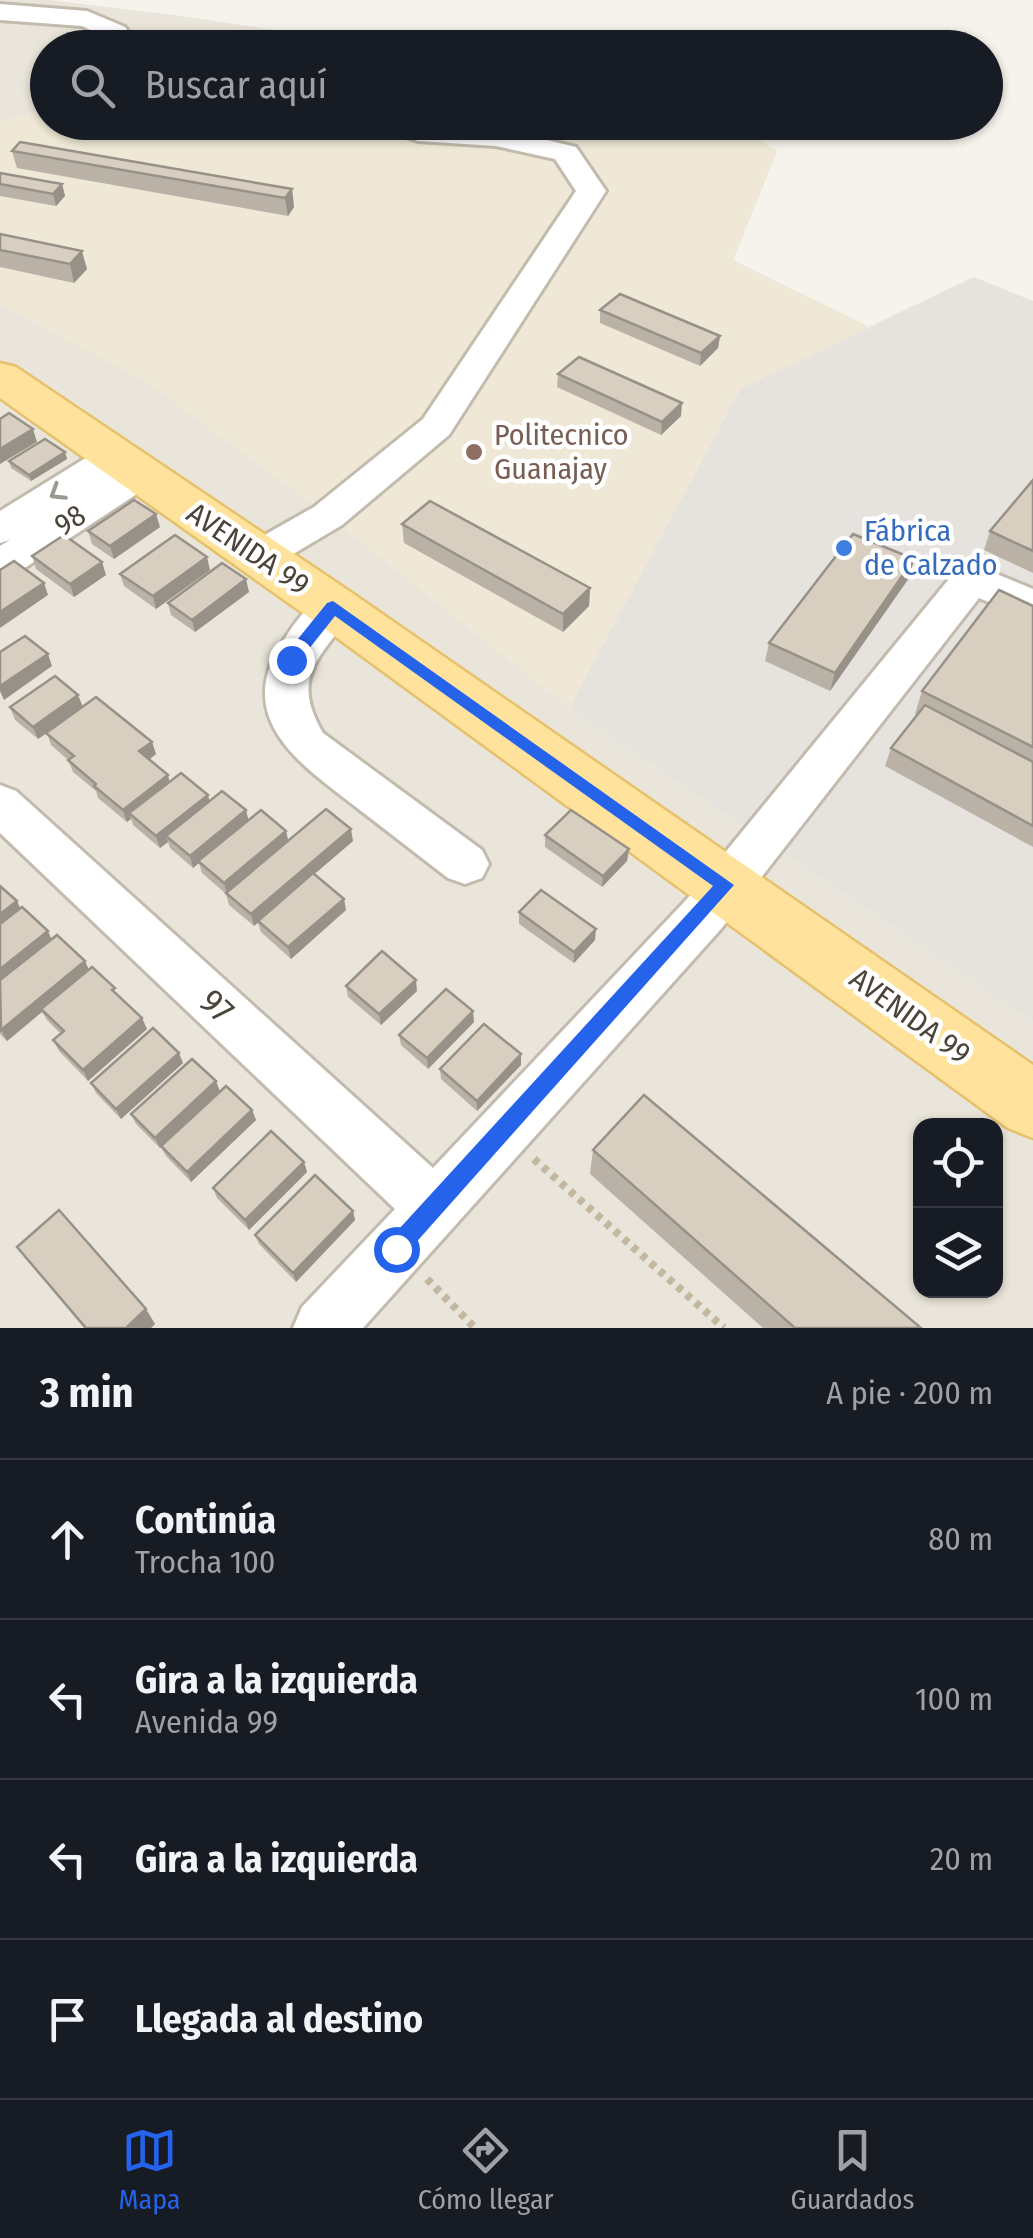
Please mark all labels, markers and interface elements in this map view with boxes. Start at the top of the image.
search box [30,30,1003,140]
icon: search [65,58,120,113]
text: Buscar aquí [145,62,327,108]
place label: Politecnico Guanajay [494,417,629,487]
marker: Politecnico Guanajay [463,441,485,463]
one-way arrow [50,481,68,500]
street label: AVENIDA 99 [180,495,316,603]
street label: 98 [48,497,92,543]
place label: Fábrica de Calzado [864,513,998,583]
marker: Fábrica de Calzado [833,537,855,559]
route end [269,638,315,684]
street label: AVENIDA 99 [843,960,977,1072]
street label: 97 [191,980,243,1032]
map controls [913,1118,1003,1298]
button: locate [913,1118,1003,1208]
button: layers [913,1208,1003,1298]
route start [374,1227,420,1273]
text: 3 min [40,1368,134,1418]
text: A pie · 200 m [826,1374,993,1412]
text: Continúa [135,1497,276,1543]
icon: ahead [40,1512,95,1567]
text: 80 m [928,1520,993,1558]
text: Trocha 100 [135,1543,276,1581]
text: Gira a la izquierda [135,1657,418,1703]
icon: left [40,1672,95,1727]
text: 100 m [915,1680,993,1718]
text: Avenida 99 [135,1703,278,1741]
icon: left [40,1832,95,1887]
text: Gira a la izquierda [135,1836,418,1882]
text: 20 m [930,1840,993,1878]
icon: arrive [40,1992,95,2047]
text: Llegada al destino [135,1996,423,2042]
tab: Mapa [119,2123,181,2216]
tab: Cómo llegar [418,2123,554,2216]
tab: Guardados [791,2123,914,2216]

